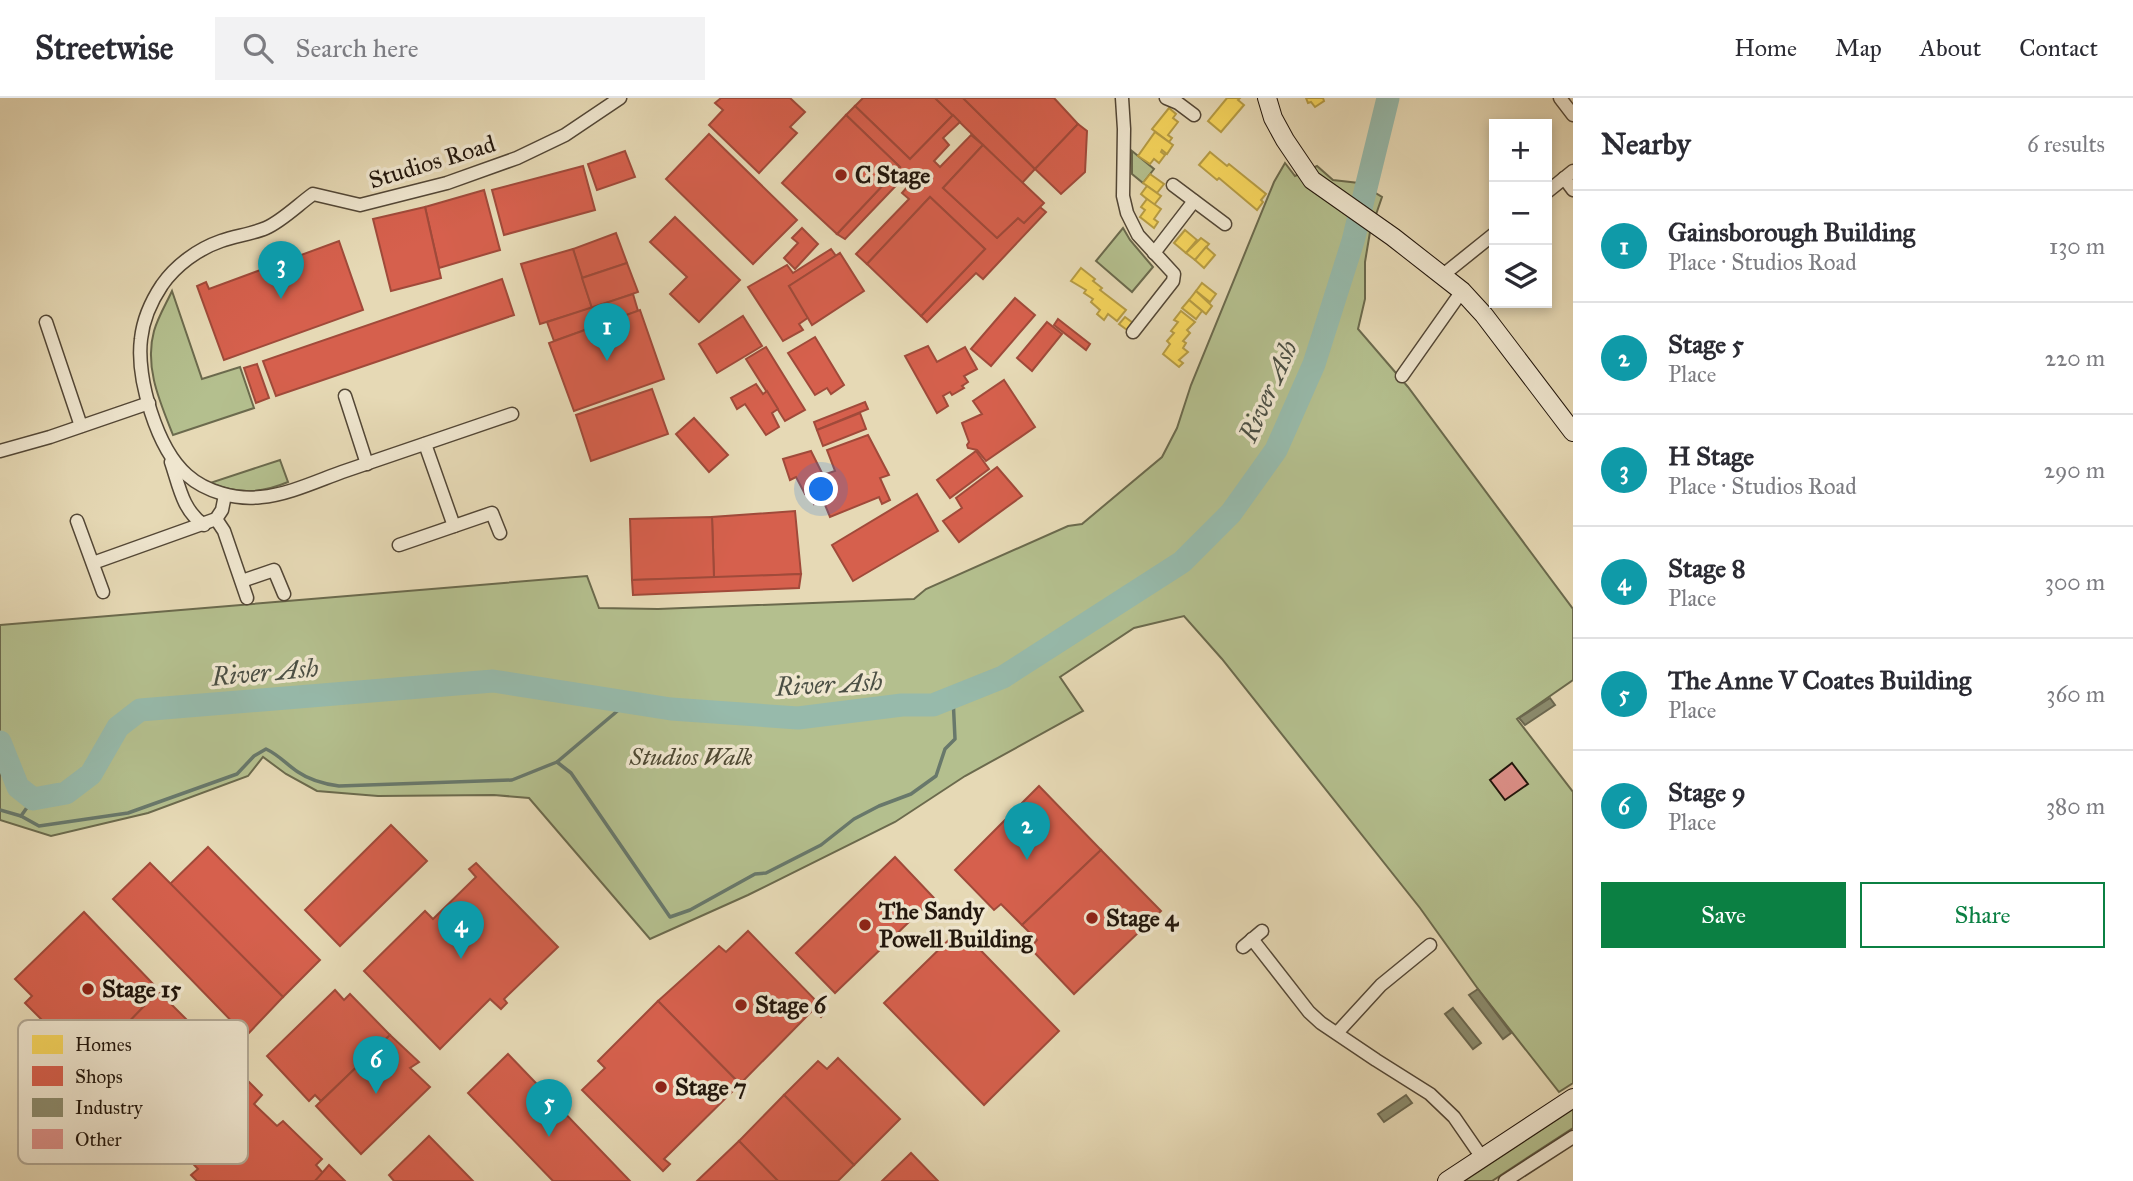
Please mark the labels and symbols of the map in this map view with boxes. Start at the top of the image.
street label: Studios Road [365,129,499,195]
place label: C Stage [855,160,930,190]
marker: C Stage [833,167,849,183]
pin: 3 [258,241,304,299]
pin: 1 [584,303,630,361]
water label: River Ash [1231,335,1305,447]
your location [804,472,838,506]
water label: River Ash [209,651,320,693]
water label: River Ash [774,665,884,703]
park label: Studios Walk [629,742,753,772]
pin: 2 [1004,802,1050,860]
place label: The Sandy Powell Building [878,896,1033,954]
pin: 4 [438,901,484,959]
place label: Stage 4 [1106,903,1180,933]
marker: Stage 4 [1084,910,1100,926]
marker: The Sandy Powell Building [857,917,873,933]
place label: Stage 15 [102,974,182,1004]
marker: Stage 15 [80,981,96,997]
place label: Stage 6 [755,990,828,1020]
marker: Stage 6 [733,997,749,1013]
legend [18,1020,248,1164]
text: Homes [75,1033,132,1056]
pin: 6 [353,1036,399,1094]
text: Shops [75,1065,123,1088]
place label: Stage 7 [675,1072,747,1102]
pin: 5 [526,1079,572,1137]
marker: Stage 7 [653,1079,669,1095]
text: Industry [75,1096,144,1119]
text: Other [75,1128,123,1151]

